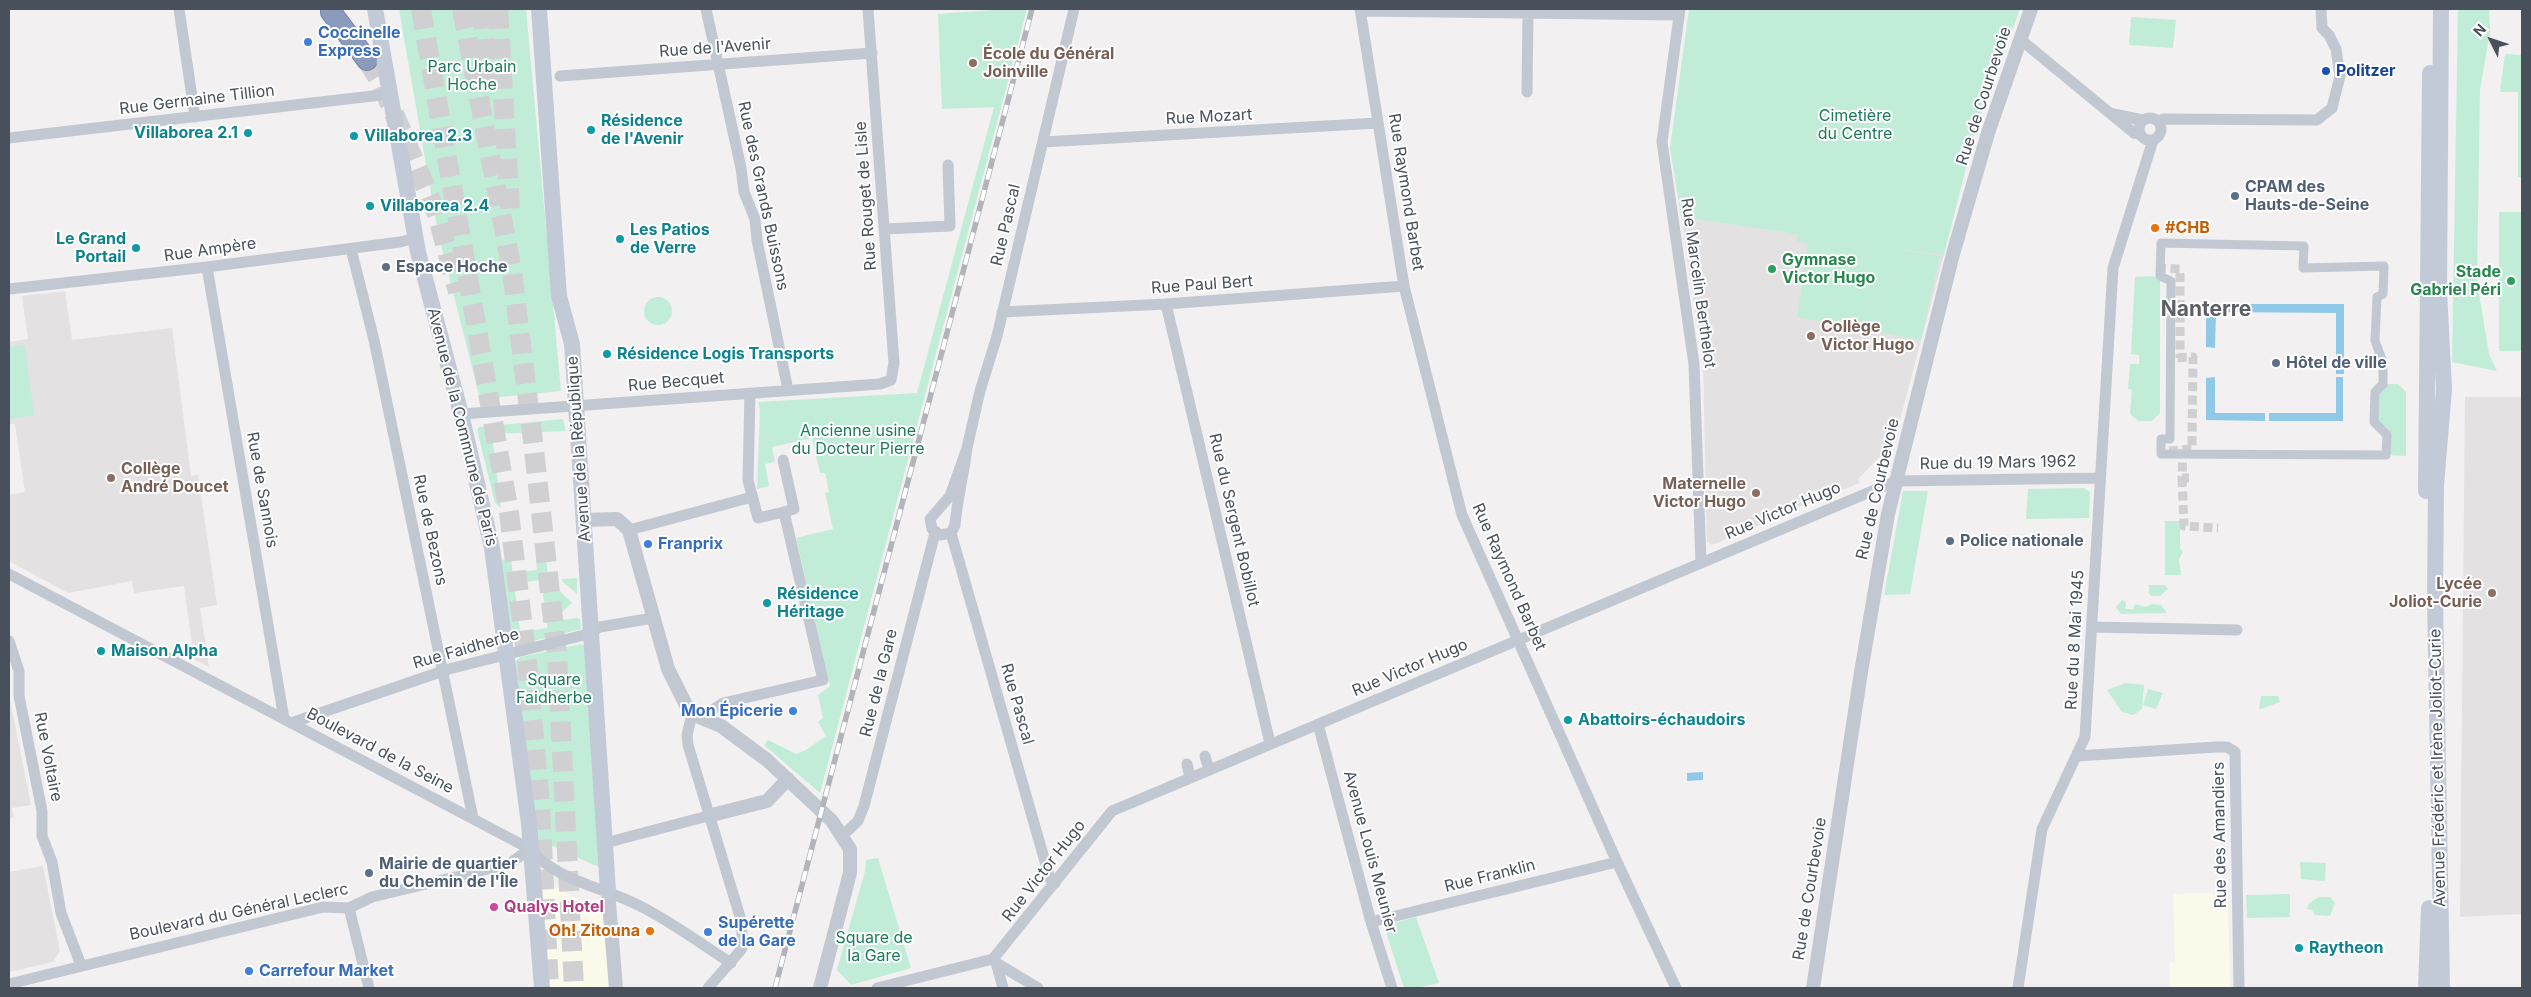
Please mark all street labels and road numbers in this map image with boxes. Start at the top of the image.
street label: Rue de Courbevoie [1953,24,2015,168]
street label: Rue de l'Avenir [659,35,771,61]
street label: Rue Germaine Tillion [118,81,276,119]
street label: Rue des Grands Buissons [734,100,792,292]
street label: Rue Mozart [1165,105,1253,129]
street label: Rue Raymond Barbet [1384,112,1428,272]
street label: Rue Rouget de Lisle [851,121,881,271]
street label: Rue Pascal [987,182,1025,268]
street label: Rue Marcelin Berthelot [1677,197,1719,369]
street label: Rue Ampère [163,234,257,266]
street label: Rue Paul Bert [1150,272,1254,298]
street label: Avenue de la Commune de Paris [423,306,501,548]
street label: Avenue de la République [563,355,595,543]
street label: Rue Becquet [627,368,725,396]
street label: Rue de Courbevoie [1852,416,1904,562]
street label: Rue de Sannois [242,431,282,549]
street label: Rue du Sergent Bobillot [1205,431,1263,609]
street label: Rue du 19 Mars 1962 [1919,452,2077,474]
street label: Rue de Bezons [409,473,451,587]
street label: Rue Victor Hugo [1722,478,1844,544]
street label: Rue Raymond Barbet [1468,500,1550,654]
street label: Rue du 8 Mai 1945 [2062,570,2088,710]
street label: Rue Faidherbe [411,625,521,673]
street label: Rue de la Gare [856,627,902,739]
street label: Avenue Frédéric et Irène Joliot-Curie [2426,629,2450,907]
street label: Rue Victor Hugo [1349,635,1471,701]
street label: Rue Pascal [996,661,1038,747]
street label: Boulevard de la Seine [303,704,457,798]
street label: Rue Voltaire [30,711,66,803]
street label: Rue des Amandiers [2209,762,2231,908]
street label: Avenue Louis Meunier [1339,769,1401,935]
street label: Rue Victor Hugo [998,816,1090,926]
street label: Rue de Courbevoie [1789,816,1831,962]
street label: Rue Franklin [1443,855,1537,897]
street label: Boulevard du Général Leclerc [128,879,350,945]

